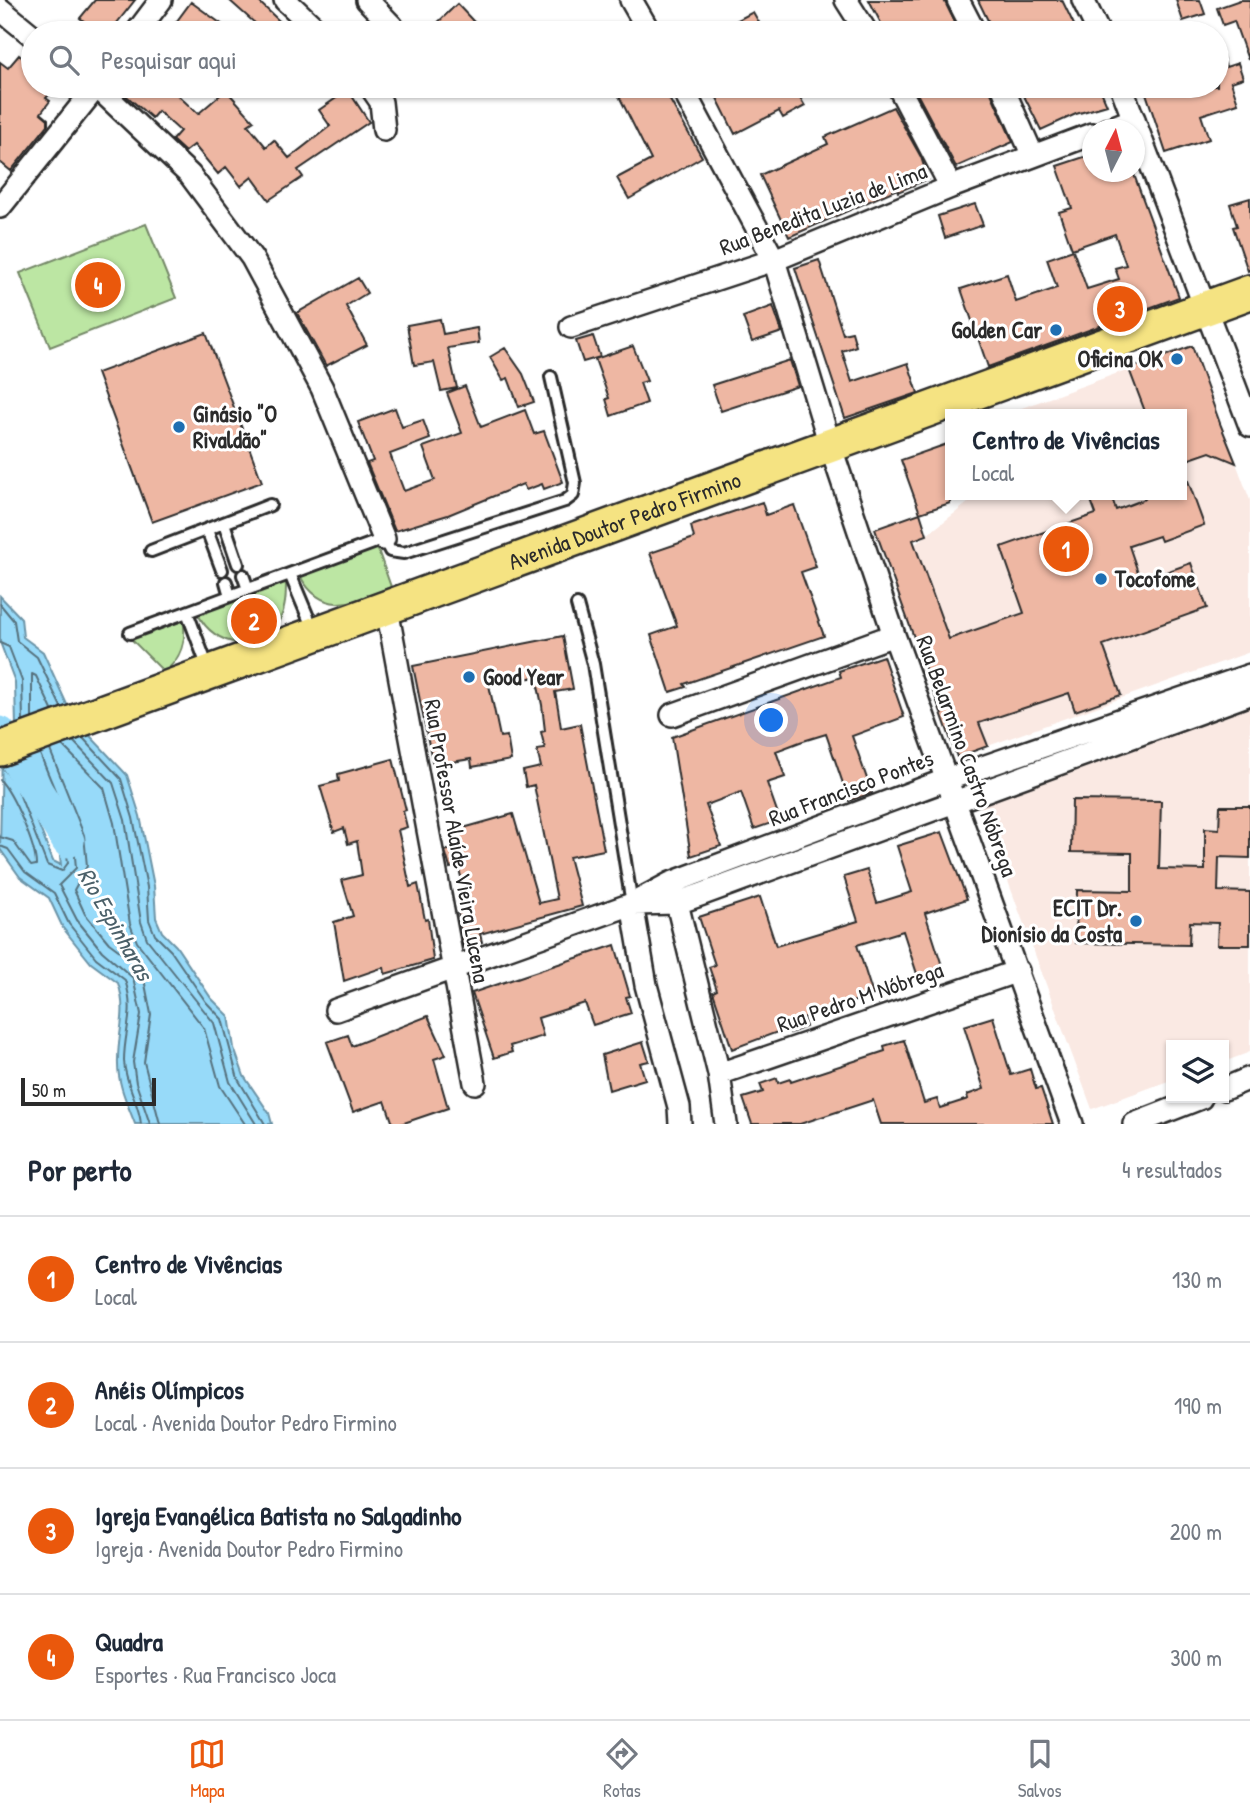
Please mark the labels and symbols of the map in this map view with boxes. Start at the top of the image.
north arrow [1082,119,1145,182]
street label: Rua Benedita Luzia de Lima [715,155,931,262]
pin: 4 [75,259,121,311]
pin: 3 [1097,283,1143,335]
place label: Golden Car [951,314,1042,345]
marker: Golden Car [1048,322,1064,338]
place label: Oficina OK [1077,343,1164,374]
marker: Oficina OK [1169,351,1185,367]
place label: Ginásio "O Rivaldão" [193,398,277,455]
marker: Ginásio "O Rivaldão" [171,419,187,435]
street label: Avenida Doutor Pedro Firmino [504,464,745,577]
pin: 1 [1043,523,1089,575]
place label: Tocofome [1114,563,1196,594]
marker: Tocofome [1093,571,1109,587]
pin: 2 [231,595,277,647]
street label: Rua Belarmino Castro Nóbrega [909,631,1026,881]
place label: Good Year [483,661,564,692]
marker: Good Year [461,669,477,685]
street label: Rua Professor Alaíde Vieira Lucena [417,697,498,985]
your location [754,703,788,737]
street label: Rua Francisco Pontes [764,742,938,833]
water label: Rio Espinharas [70,861,162,989]
place label: ECIT Dr. Dionísio da Costa [982,892,1122,949]
marker: ECIT Dr. Dionísio da Costa [1128,913,1144,929]
street label: Rua Pedro M Nóbrega [773,954,947,1039]
scale bar [21,1075,156,1107]

